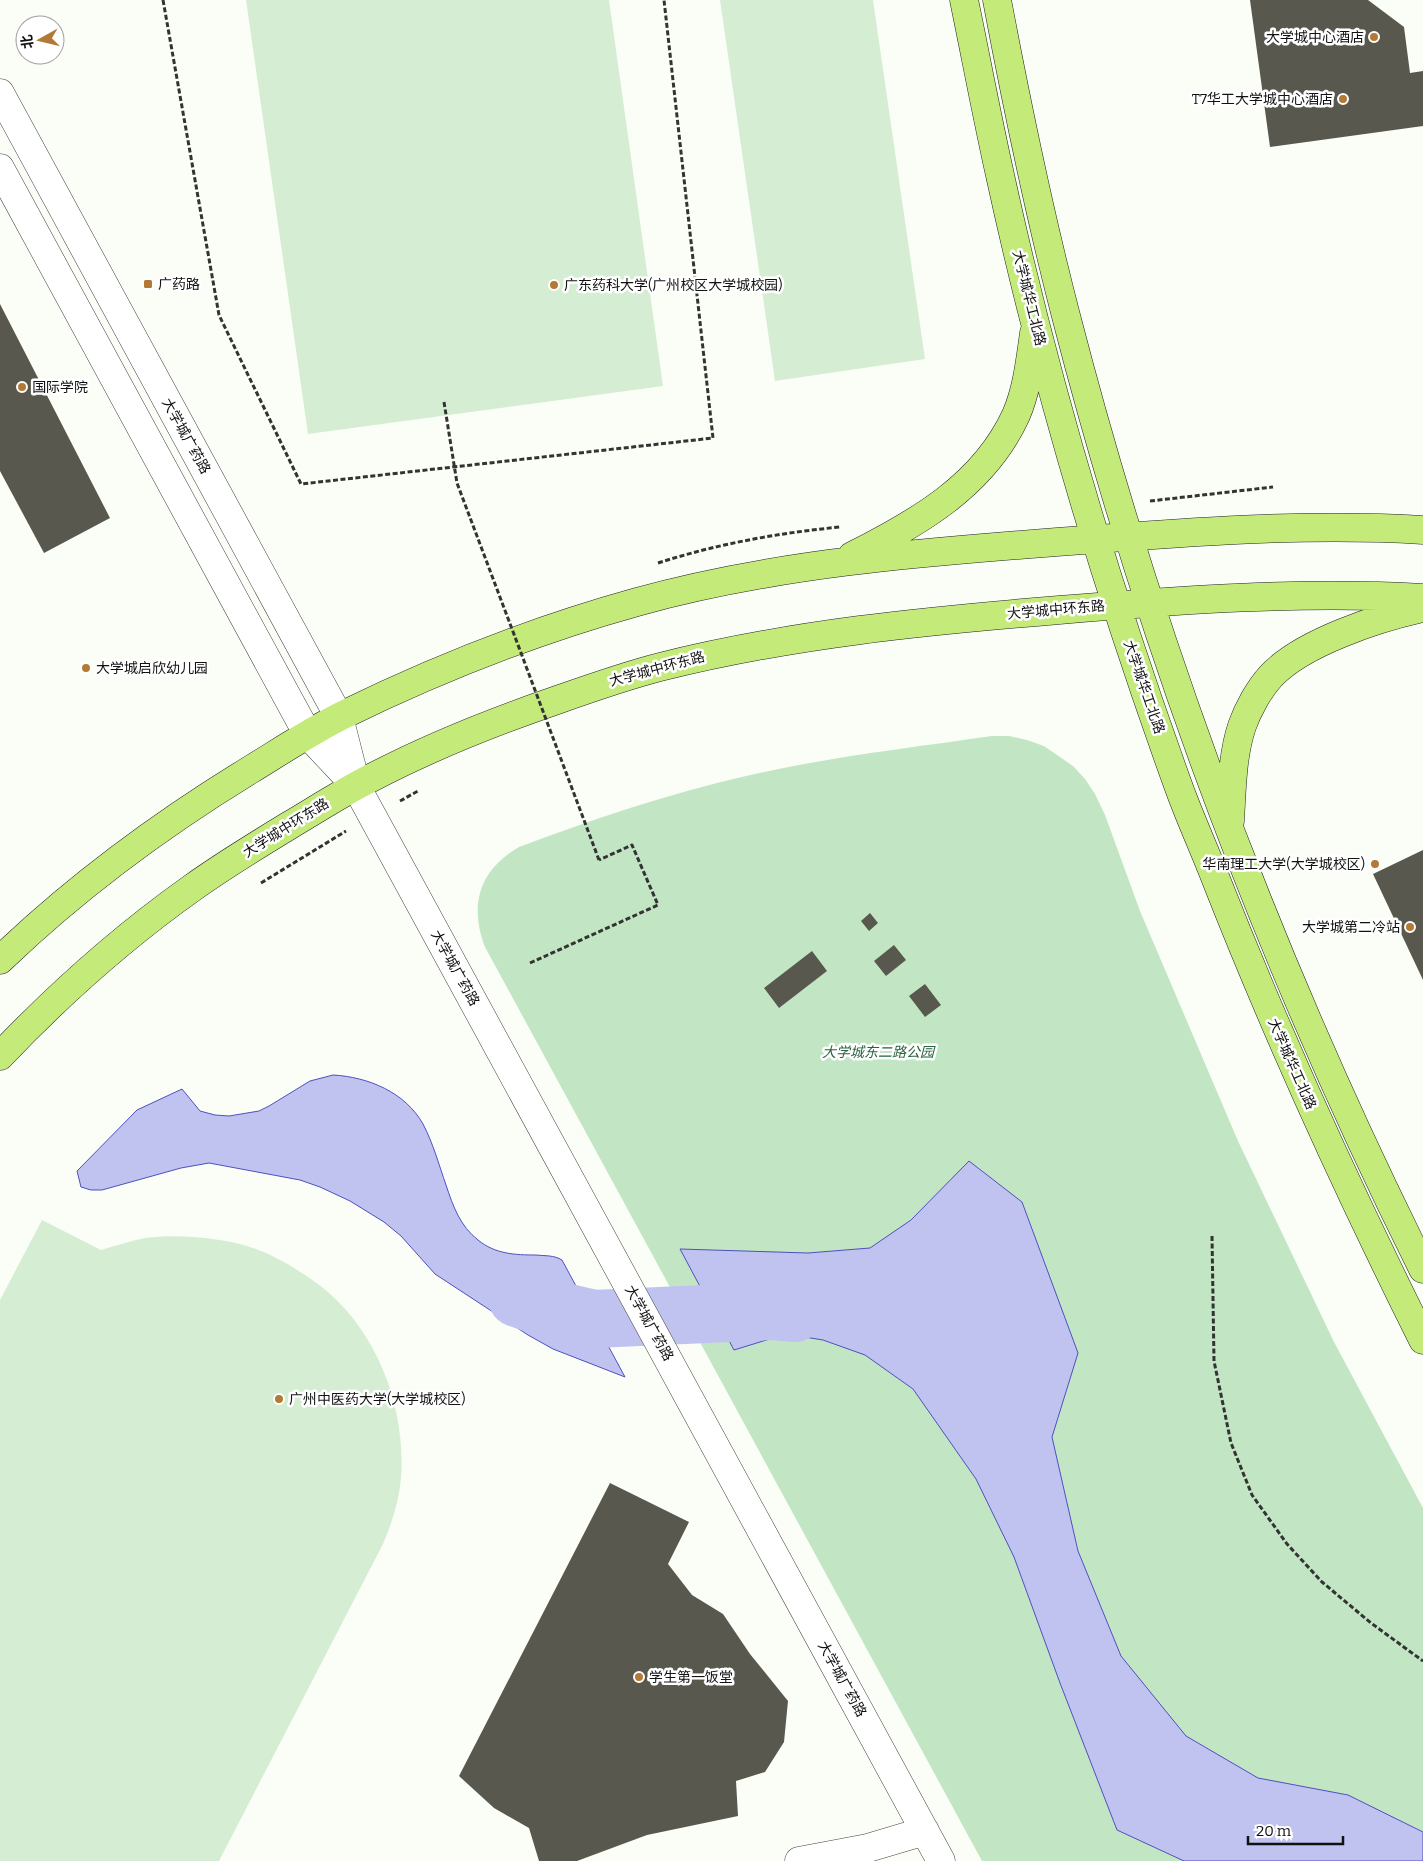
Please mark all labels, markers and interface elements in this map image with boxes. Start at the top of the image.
north arrow [15,15,65,65]
place label: 大学城中心酒店 [1266,29,1364,46]
marker: 大学城中心酒店 [1368,31,1380,43]
text: 北 [18,34,37,50]
place label: T7华工大学城中心酒店 [1192,91,1333,108]
marker: T7华工大学城中心酒店 [1337,93,1349,105]
street label: 大学城华工北路 [1009,248,1049,348]
place label: 广药路 [158,276,200,293]
place label: 广东药科大学(广州校区大学城校园) [564,277,783,294]
marker: 广药路 [142,278,154,290]
marker: 广东药科大学(广州校区大学城校园) [548,279,560,291]
place label: 国际学院 [32,379,88,396]
marker: 国际学院 [16,381,28,393]
street label: 大学城广药路 [158,395,214,477]
street label: 大学城中环东路 [1006,597,1106,623]
street label: 大学城华工北路 [1120,638,1168,736]
street label: 大学城中环东路 [607,648,707,690]
place label: 大学城启欣幼儿园 [96,660,208,677]
marker: 大学城启欣幼儿园 [80,662,92,674]
street label: 大学城中环东路 [240,795,332,861]
place label: 华南理工大学(大学城校区) [1202,856,1365,873]
marker: 华南理工大学(大学城校区) [1369,858,1381,870]
place label: 大学城第二冷站 [1302,919,1400,936]
marker: 大学城第二冷站 [1404,921,1416,933]
street label: 大学城广药路 [427,927,483,1009]
street label: 大学城华工北路 [1264,1016,1320,1112]
park label: 大学城东二路公园 [822,1044,936,1061]
street label: 大学城广药路 [621,1282,677,1364]
place label: 广州中医药大学(大学城校区) [289,1391,466,1408]
marker: 广州中医药大学(大学城校区) [273,1393,285,1405]
street label: 大学城广药路 [814,1638,870,1720]
place label: 学生第一饭堂 [649,1669,733,1686]
marker: 学生第一饭堂 [633,1671,645,1683]
scale bar [1248,1814,1343,1846]
text: 20 m [1256,1822,1292,1840]

